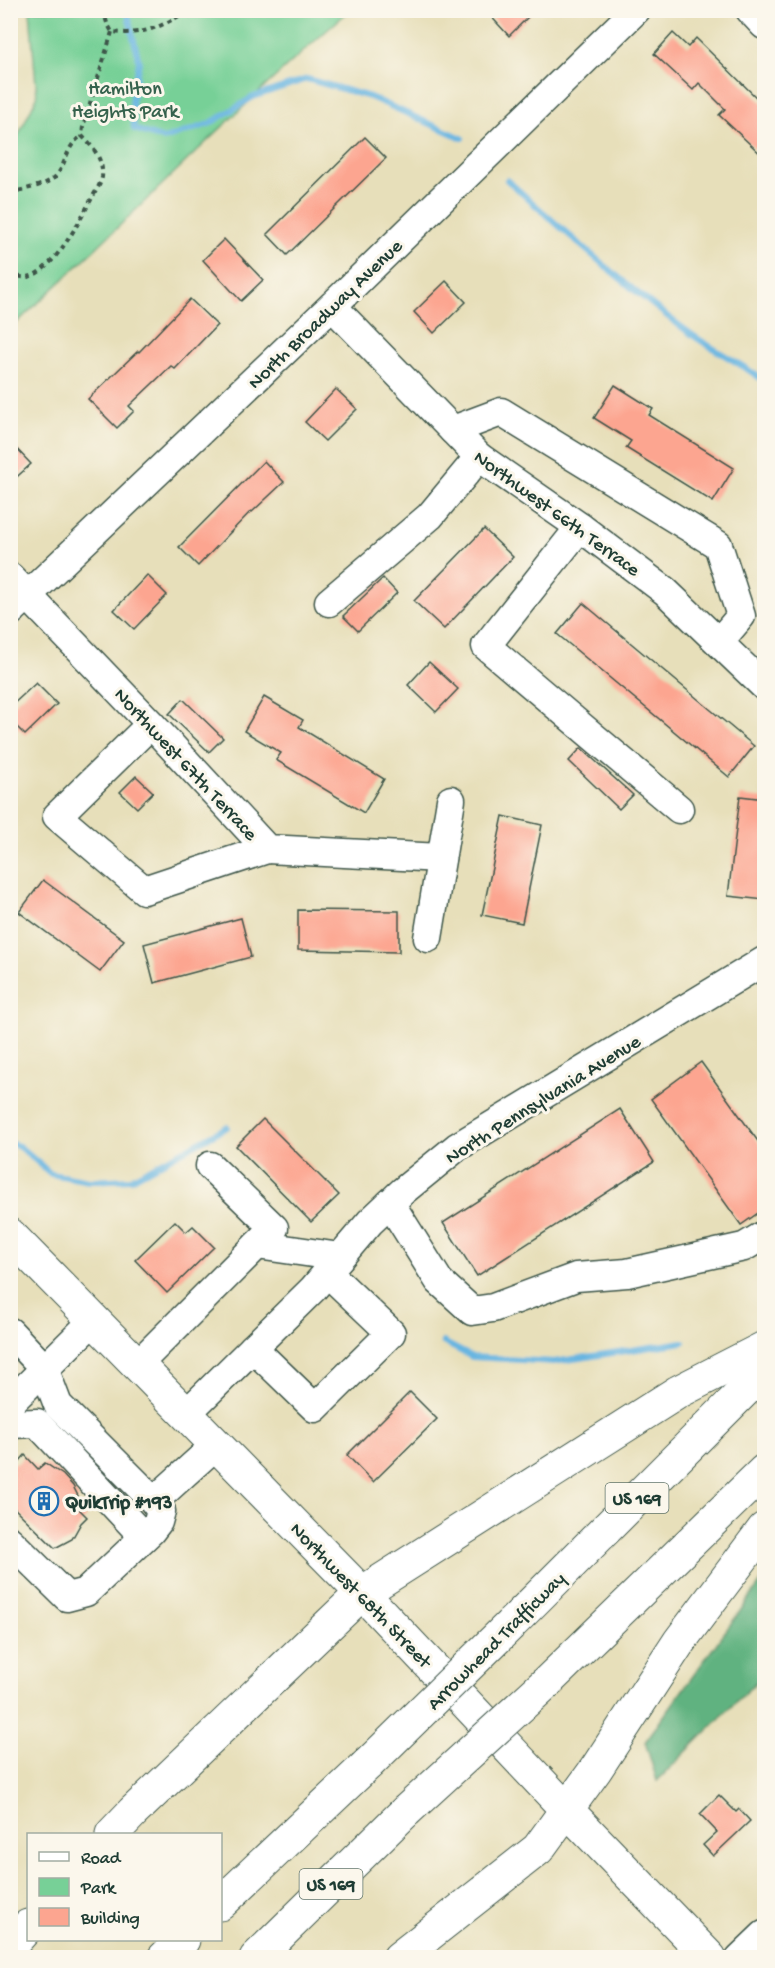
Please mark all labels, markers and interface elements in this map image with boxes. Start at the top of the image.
park label: Hamilton Heights Park [72,79,180,125]
street label: North Broadway Avenue [244,235,409,395]
street label: Northwest 66th Terrace [468,447,644,583]
street label: Northwest 67th Terrace [108,684,262,847]
street label: North Pennsylvania Avenue [442,1031,646,1171]
road number: US 169 [606,1483,668,1513]
building icon: QuikTrip #193 [28,1485,60,1517]
place label: QuikTrip #193 [65,1493,172,1516]
street label: Northwest 68th Street [284,1519,436,1675]
street label: Arrowhead Trafficway [424,1568,572,1716]
legend [27,1833,222,1941]
text: Road [81,1849,122,1870]
road number: US 169 [300,1869,362,1899]
text: Park [80,1879,117,1900]
text: Building [80,1909,140,1930]

